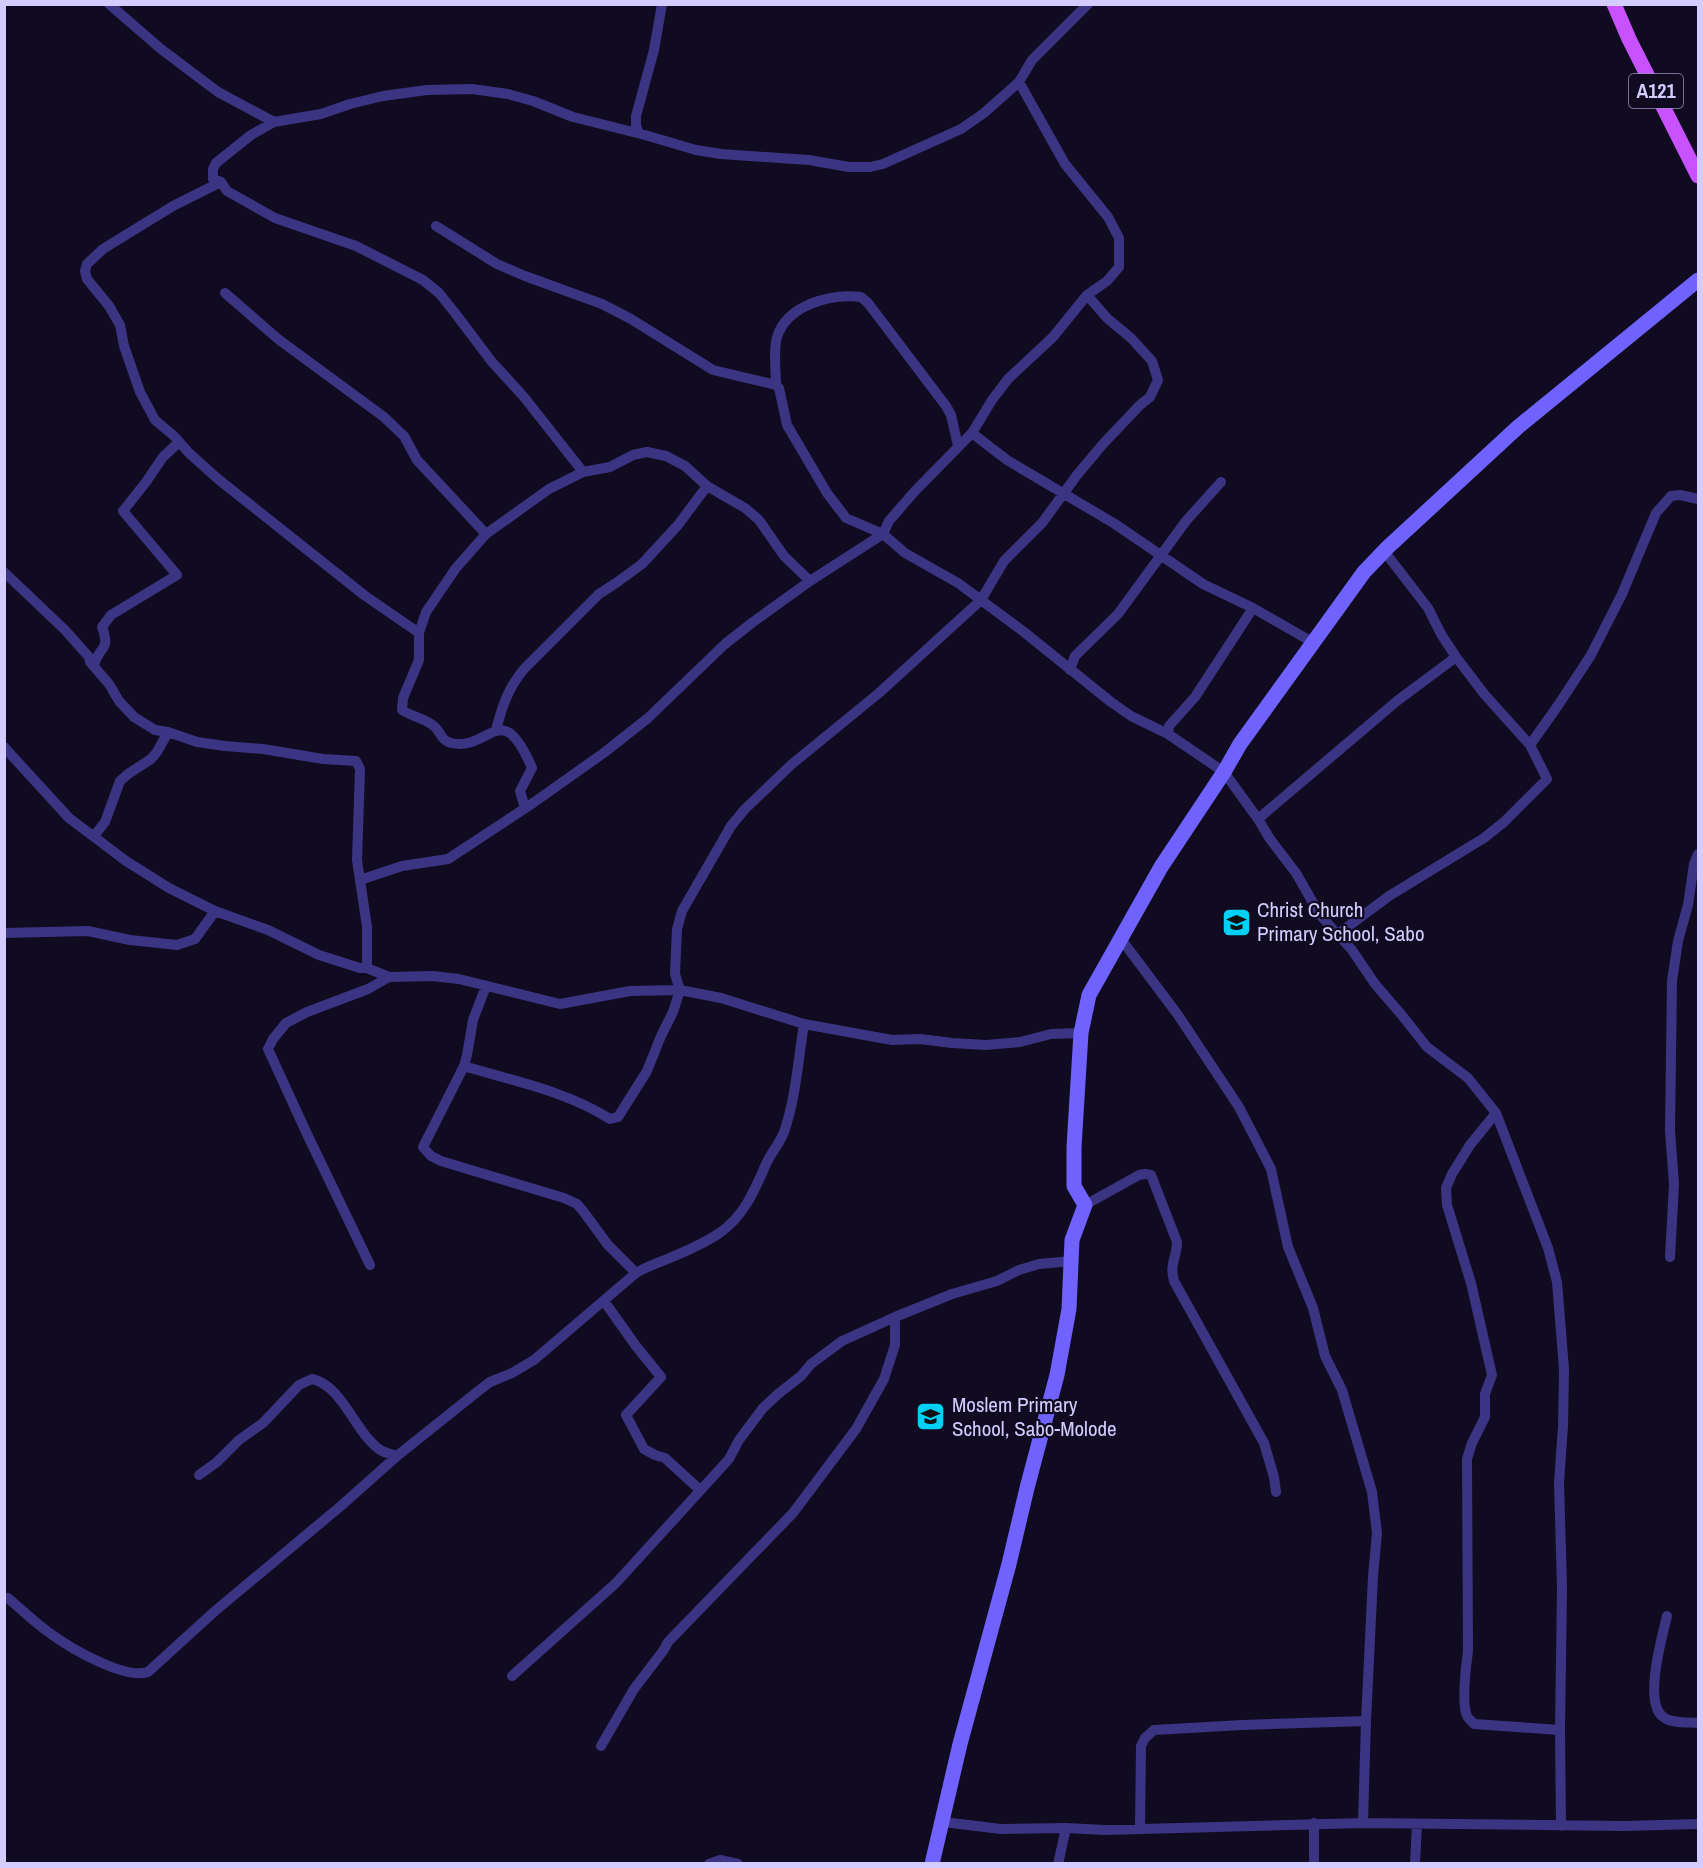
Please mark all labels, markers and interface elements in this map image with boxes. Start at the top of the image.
road number: A121 [1629,74,1683,108]
place label: Christ Church Primary School, Sabo [1257,895,1425,948]
school or university icon: Christ Church Primary School, Sabo [1220,906,1252,938]
place label: Moslem Primary School, Sabo-Molode [952,1390,1117,1443]
school or university icon: Moslem Primary School, Sabo-Molode [915,1401,947,1433]

